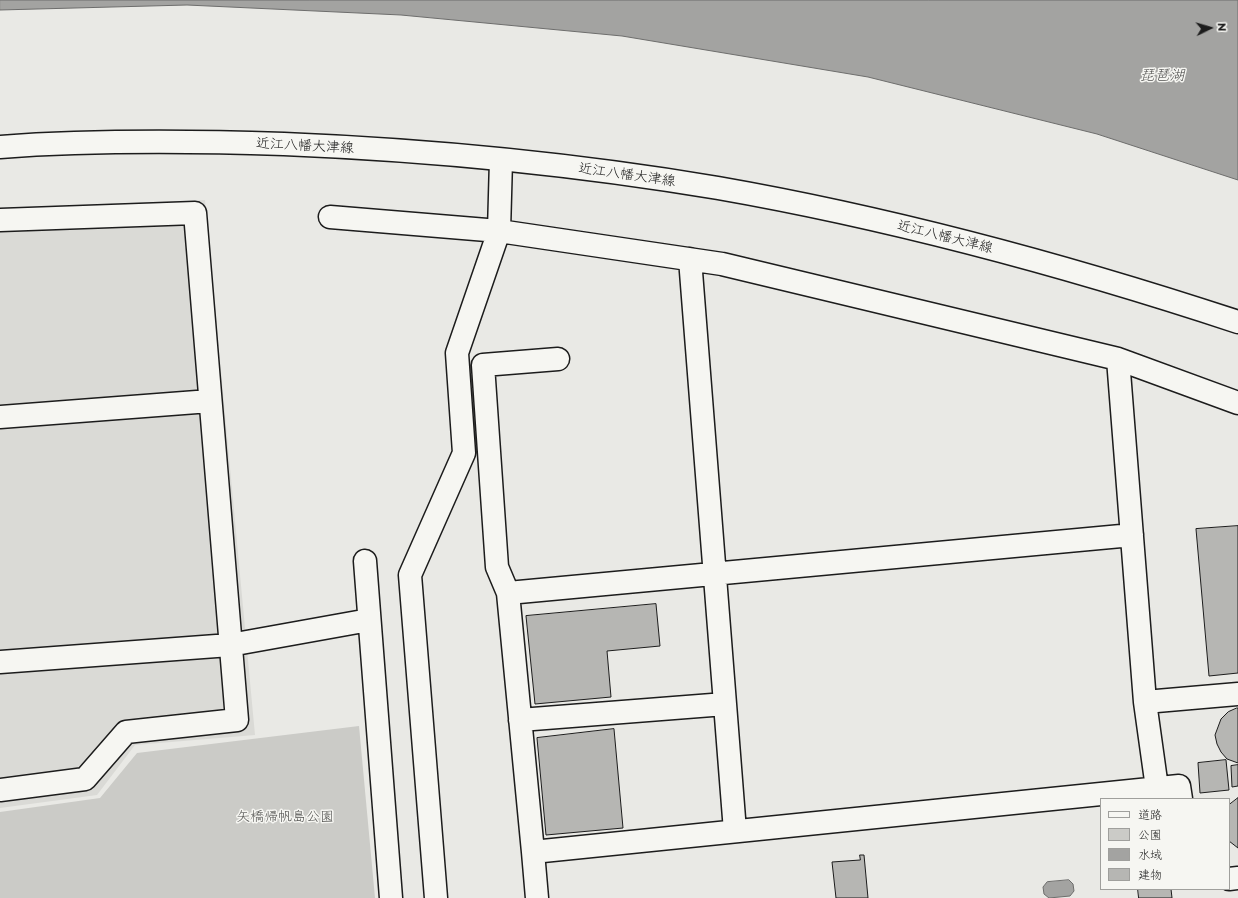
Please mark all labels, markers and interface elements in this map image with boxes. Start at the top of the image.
north arrow [1190,8,1230,48]
text: N [1214,22,1231,32]
water label: 琵琶湖 [1140,67,1184,85]
street label: 近江八幡大津線 [256,135,354,157]
street label: 近江八幡大津線 [577,160,677,190]
street label: 近江八幡大津線 [895,217,995,257]
legend [1100,798,1230,890]
text: 道路 [1138,805,1162,823]
park label: 矢橋帰帆島公園 [236,809,334,825]
text: 公園 [1138,825,1162,843]
text: 水域 [1138,845,1162,863]
text: 建物 [1138,865,1162,883]

